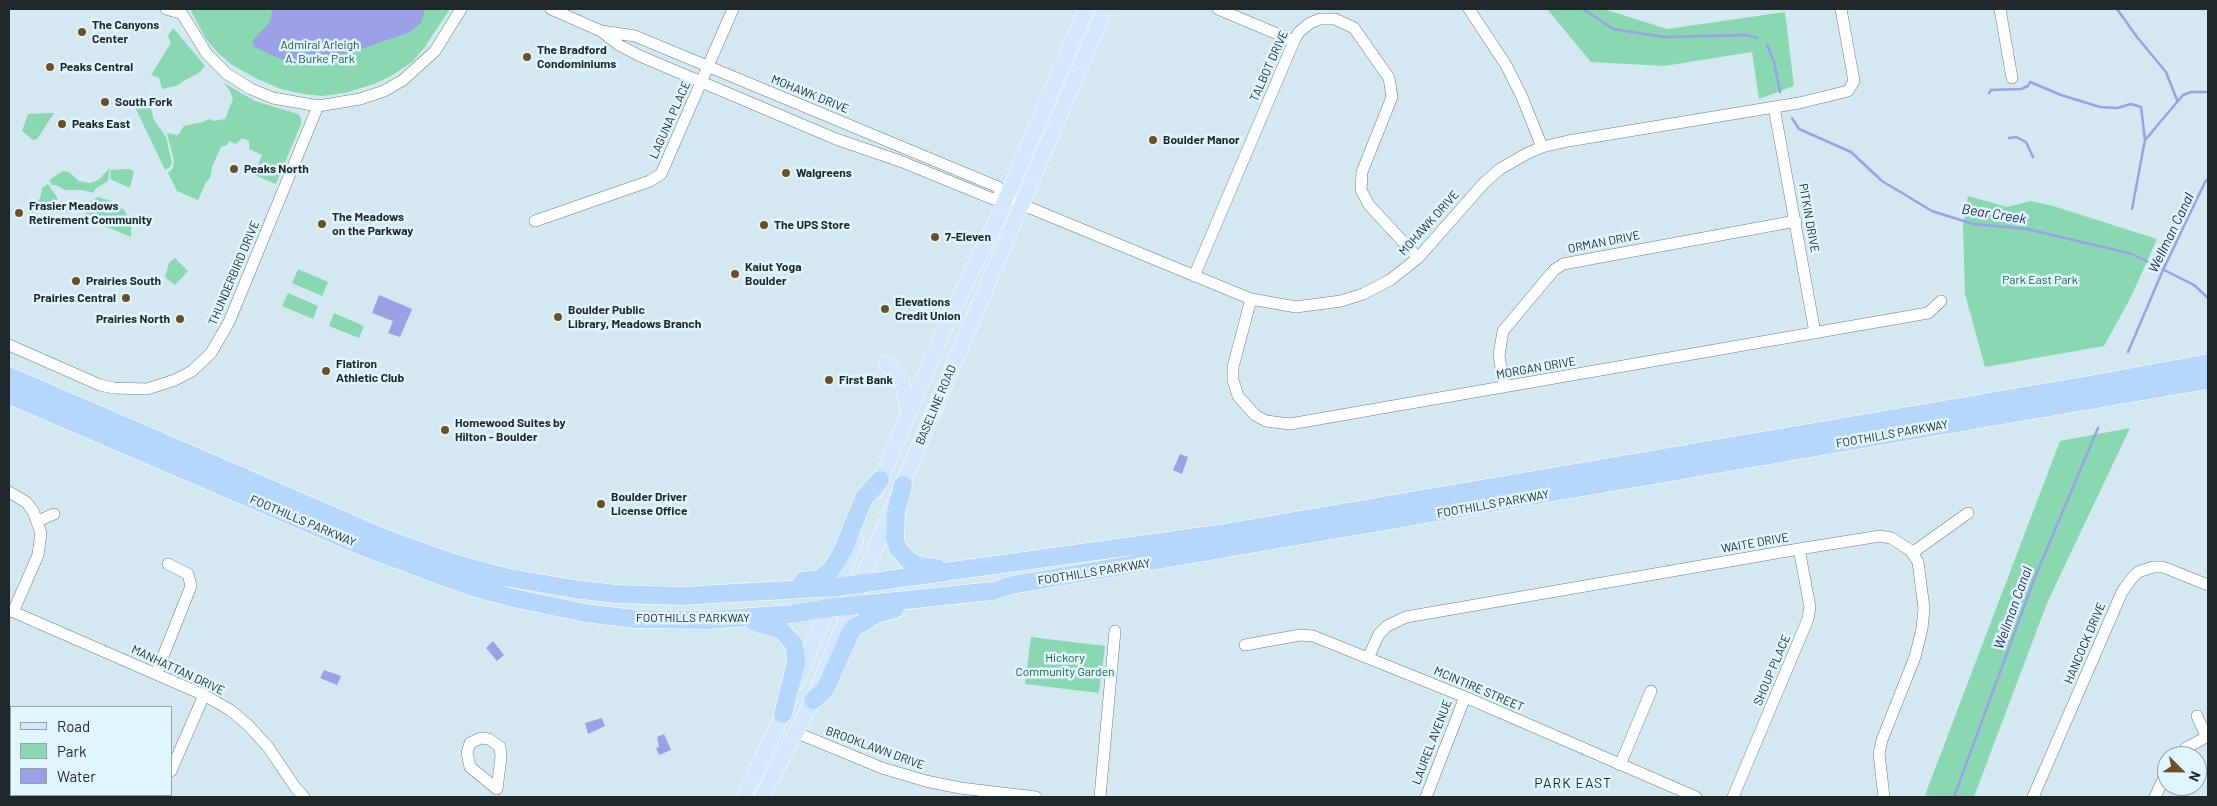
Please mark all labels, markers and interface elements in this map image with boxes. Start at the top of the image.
place label: The Canyons Center [92,18,159,46]
marker: The Canyons Center [76,26,88,38]
street label: TALBOT DRIVE [1247,28,1291,104]
park label: Admiral Arleigh A. Burke Park [280,38,360,66]
place label: The Bradford Condominiums [537,43,616,71]
marker: The Bradford Condominiums [521,51,533,63]
place label: Peaks Central [60,60,133,74]
marker: Peaks Central [44,61,56,73]
street label: MOHAWK DRIVE [769,72,851,116]
street label: LAGUNA PLACE [646,79,694,161]
place label: South Fork [115,95,173,109]
marker: South Fork [99,96,111,108]
place label: Peaks East [72,117,130,131]
marker: Peaks East [56,118,68,130]
place label: Boulder Manor [1163,133,1240,147]
marker: Boulder Manor [1147,134,1159,146]
place label: Peaks North [244,162,309,176]
marker: Peaks North [228,163,240,175]
place label: Walgreens [796,166,852,180]
marker: Walgreens [780,167,792,179]
street label: PITKIN DRIVE [1796,182,1822,254]
street label: MOHAWK DRIVE [1396,187,1462,259]
water label: Wellman Canal [2144,190,2198,276]
place label: Frasier Meadows Retirement Community [29,199,152,227]
water label: Bear Creek [1960,201,2028,227]
marker: Frasier Meadows Retirement Community [13,207,25,219]
place label: The Meadows on the Parkway [332,210,413,238]
marker: The Meadows on the Parkway [316,218,328,230]
place label: The UPS Store [774,218,850,232]
street label: THUNDERBIRD DRIVE [205,219,263,327]
marker: The UPS Store [758,219,770,231]
street label: ORMAN DRIVE [1567,228,1641,256]
place label: 7-Eleven [945,230,991,244]
marker: 7-Eleven [929,231,941,243]
place label: Kaiut Yoga Boulder [745,260,802,288]
marker: Kaiut Yoga Boulder [729,268,741,280]
park label: Park East Park [2002,273,2078,287]
place label: Prairies South [86,274,161,288]
marker: Prairies South [70,275,82,287]
place label: Prairies Central [34,291,116,305]
marker: Prairies Central [120,292,132,304]
place label: Elevations Credit Union [895,295,961,323]
place label: Boulder Public Library, Meadows Branch [568,303,701,331]
marker: Elevations Credit Union [879,303,891,315]
marker: Boulder Public Library, Meadows Branch [552,311,564,323]
place label: Prairies North [96,312,170,326]
marker: Prairies North [174,313,186,325]
street label: MORGAN DRIVE [1495,354,1577,382]
place label: Flatiron Athletic Club [336,357,404,385]
street label: BASELINE ROAD [913,363,959,447]
marker: Flatiron Athletic Club [320,365,332,377]
place label: First Bank [839,373,893,387]
marker: First Bank [823,374,835,386]
place label: Homewood Suites by Hilton - Boulder [455,416,566,444]
street label: FOOTHILLS PARKWAY [1835,417,1949,451]
marker: Homewood Suites by Hilton - Boulder [439,424,451,436]
street label: FOOTHILLS PARKWAY [1436,487,1550,521]
place label: Boulder Driver License Office [611,490,687,518]
street label: FOOTHILLS PARKWAY [248,492,358,550]
marker: Boulder Driver License Office [595,498,607,510]
street label: WAITE DRIVE [1720,530,1790,556]
street label: FOOTHILLS PARKWAY [1037,556,1151,588]
water label: Wellman Canal [1990,564,2036,652]
street label: HANCOCK DRIVE [2061,600,2109,686]
street label: FOOTHILLS PARKWAY [636,611,750,625]
street label: SHOUP PLACE [1751,632,1793,708]
street label: MANHATTAN DRIVE [129,642,227,698]
park label: Hickory Community Garden [1015,651,1115,679]
street label: MCINTIRE STREET [1432,664,1526,714]
street label: LAUREL AVENUE [1409,697,1455,787]
legend [10,706,172,796]
text: Road [57,717,90,735]
street label: BROOKLAWN DRIVE [824,723,926,773]
text: Park [57,742,86,760]
north arrow [2157,746,2207,796]
text: Water [57,767,96,785]
text: N [2186,769,2205,784]
district label: PARK EAST [1533,775,1613,791]

